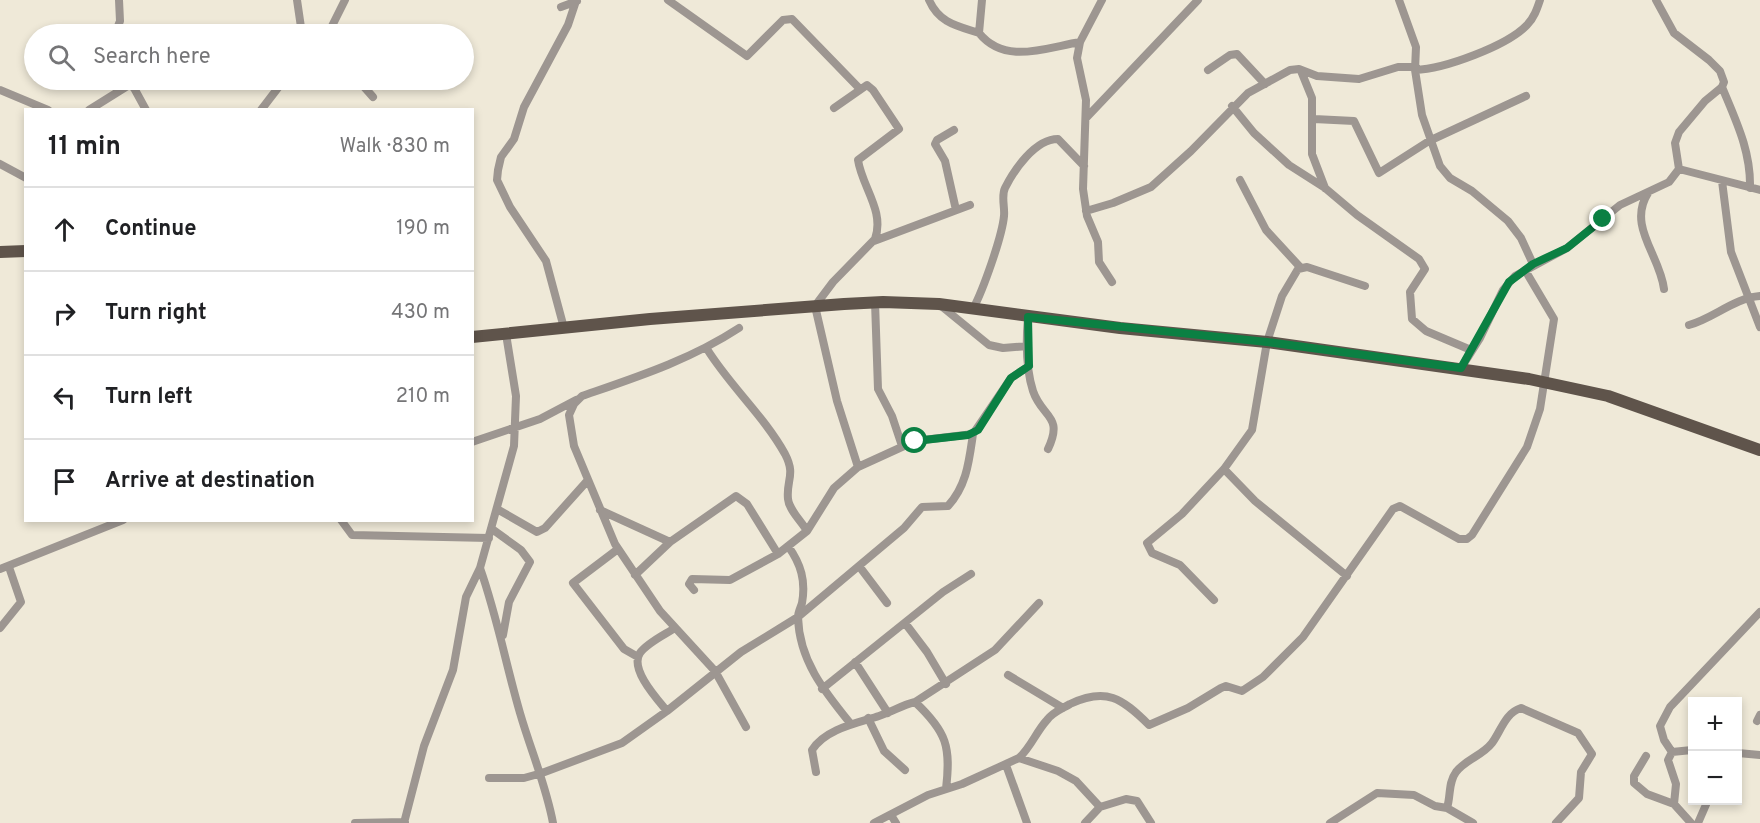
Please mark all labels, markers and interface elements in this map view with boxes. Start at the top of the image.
search box [24,24,474,90]
icon: search [45,41,78,74]
text: Search here [93,44,211,71]
text: 11 min [48,131,121,164]
text: Walk · 830 m [339,134,450,160]
route end [1589,205,1615,231]
icon: ahead [48,213,81,246]
text: Continue [105,216,196,243]
text: 190 m [396,216,450,242]
icon: right [48,297,81,330]
text: Turn right [105,300,207,327]
text: 430 m [391,300,450,326]
icon: left [48,381,81,414]
text: Turn left [105,384,193,411]
text: 210 m [396,384,450,410]
route start [901,427,927,453]
icon: arrive [48,465,81,498]
text: Arrive at destination [105,468,315,495]
map controls [1688,697,1742,805]
button: + [1688,697,1742,751]
button: − [1688,751,1742,805]

